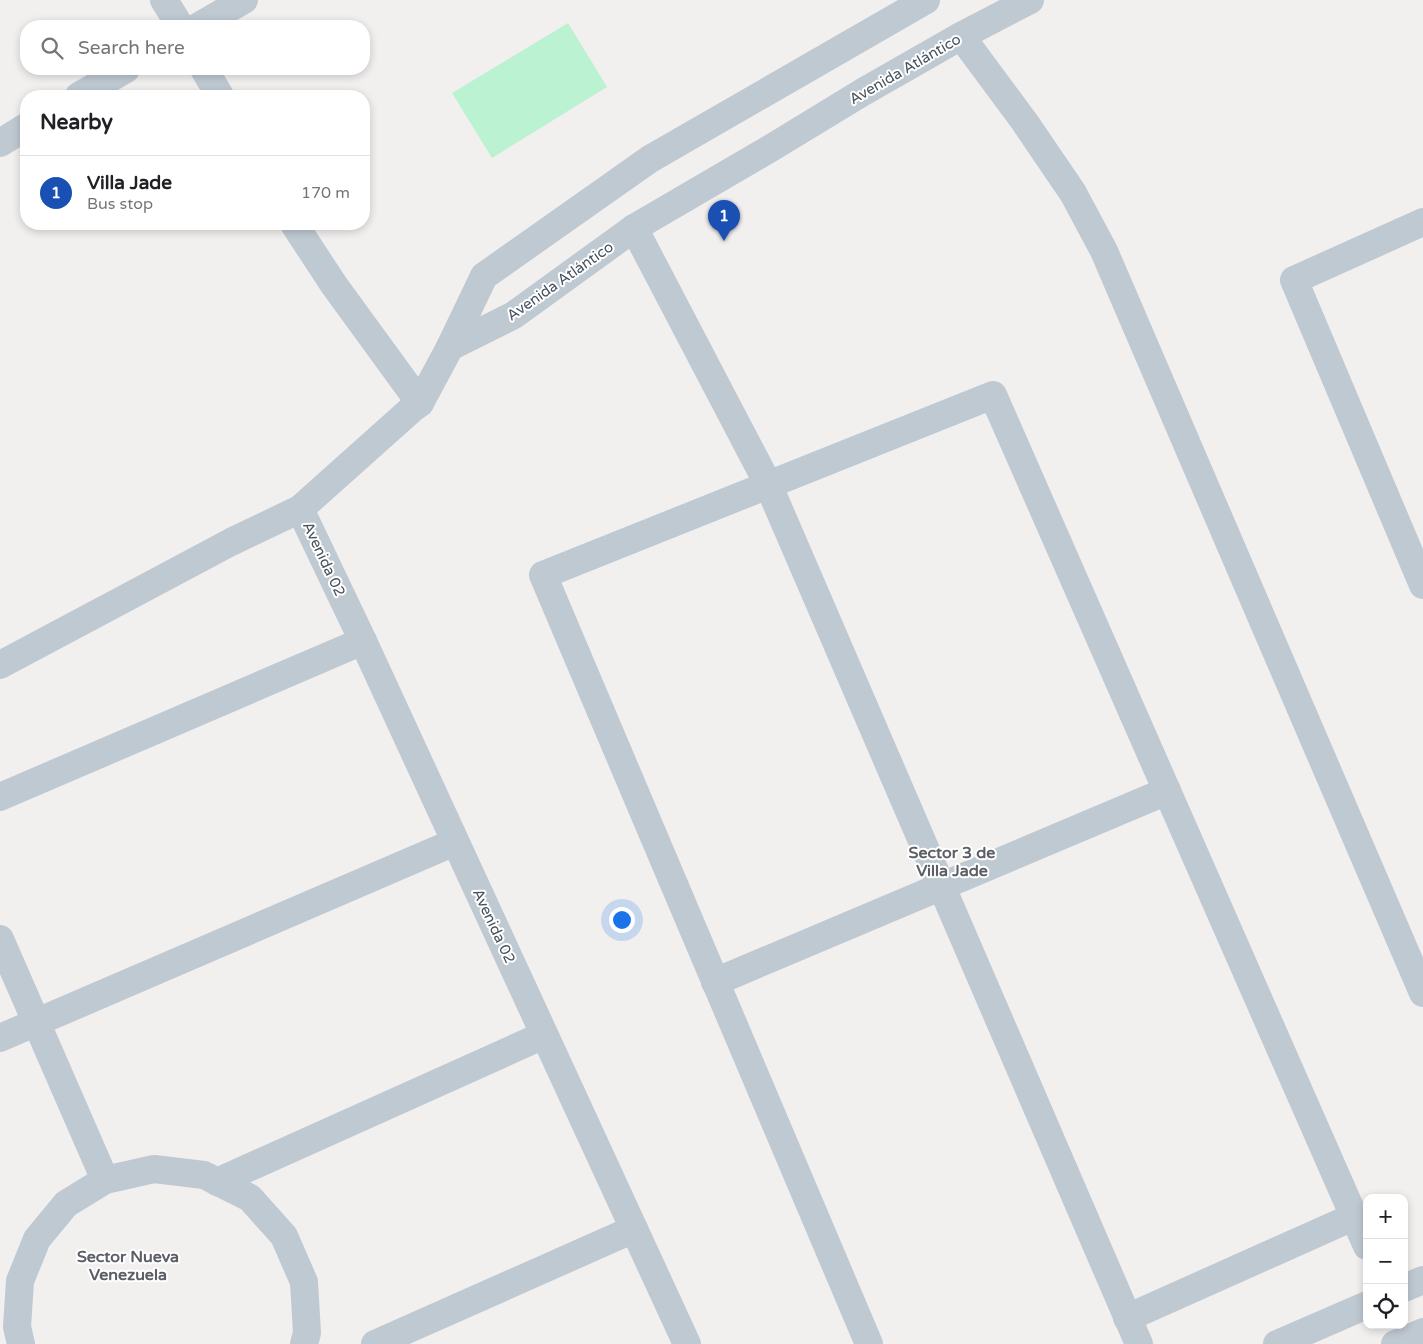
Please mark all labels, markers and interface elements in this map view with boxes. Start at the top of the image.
search box [20,20,370,75]
street label: Avenida Atlántico [846,30,964,108]
icon: search [38,34,66,62]
text: Search here [78,37,185,59]
text: Nearby [40,110,113,135]
text: Villa Jade [87,172,172,194]
text: 1 [51,183,61,203]
text: 170 m [301,183,350,203]
text: Bus stop [87,194,153,214]
pin: 1 [708,200,740,241]
street label: Avenida Atlántico [503,238,617,324]
street label: Avenida 02 [299,519,349,599]
district label: Sector 3 de Villa Jade [909,843,995,881]
street label: Avenida 02 [469,886,519,966]
your location [609,907,635,933]
map controls [1363,1194,1408,1329]
button: + [1363,1194,1408,1239]
button: − [1363,1239,1408,1284]
district label: Sector Nueva Venezuela [77,1247,179,1285]
button: locate [1363,1284,1408,1329]

